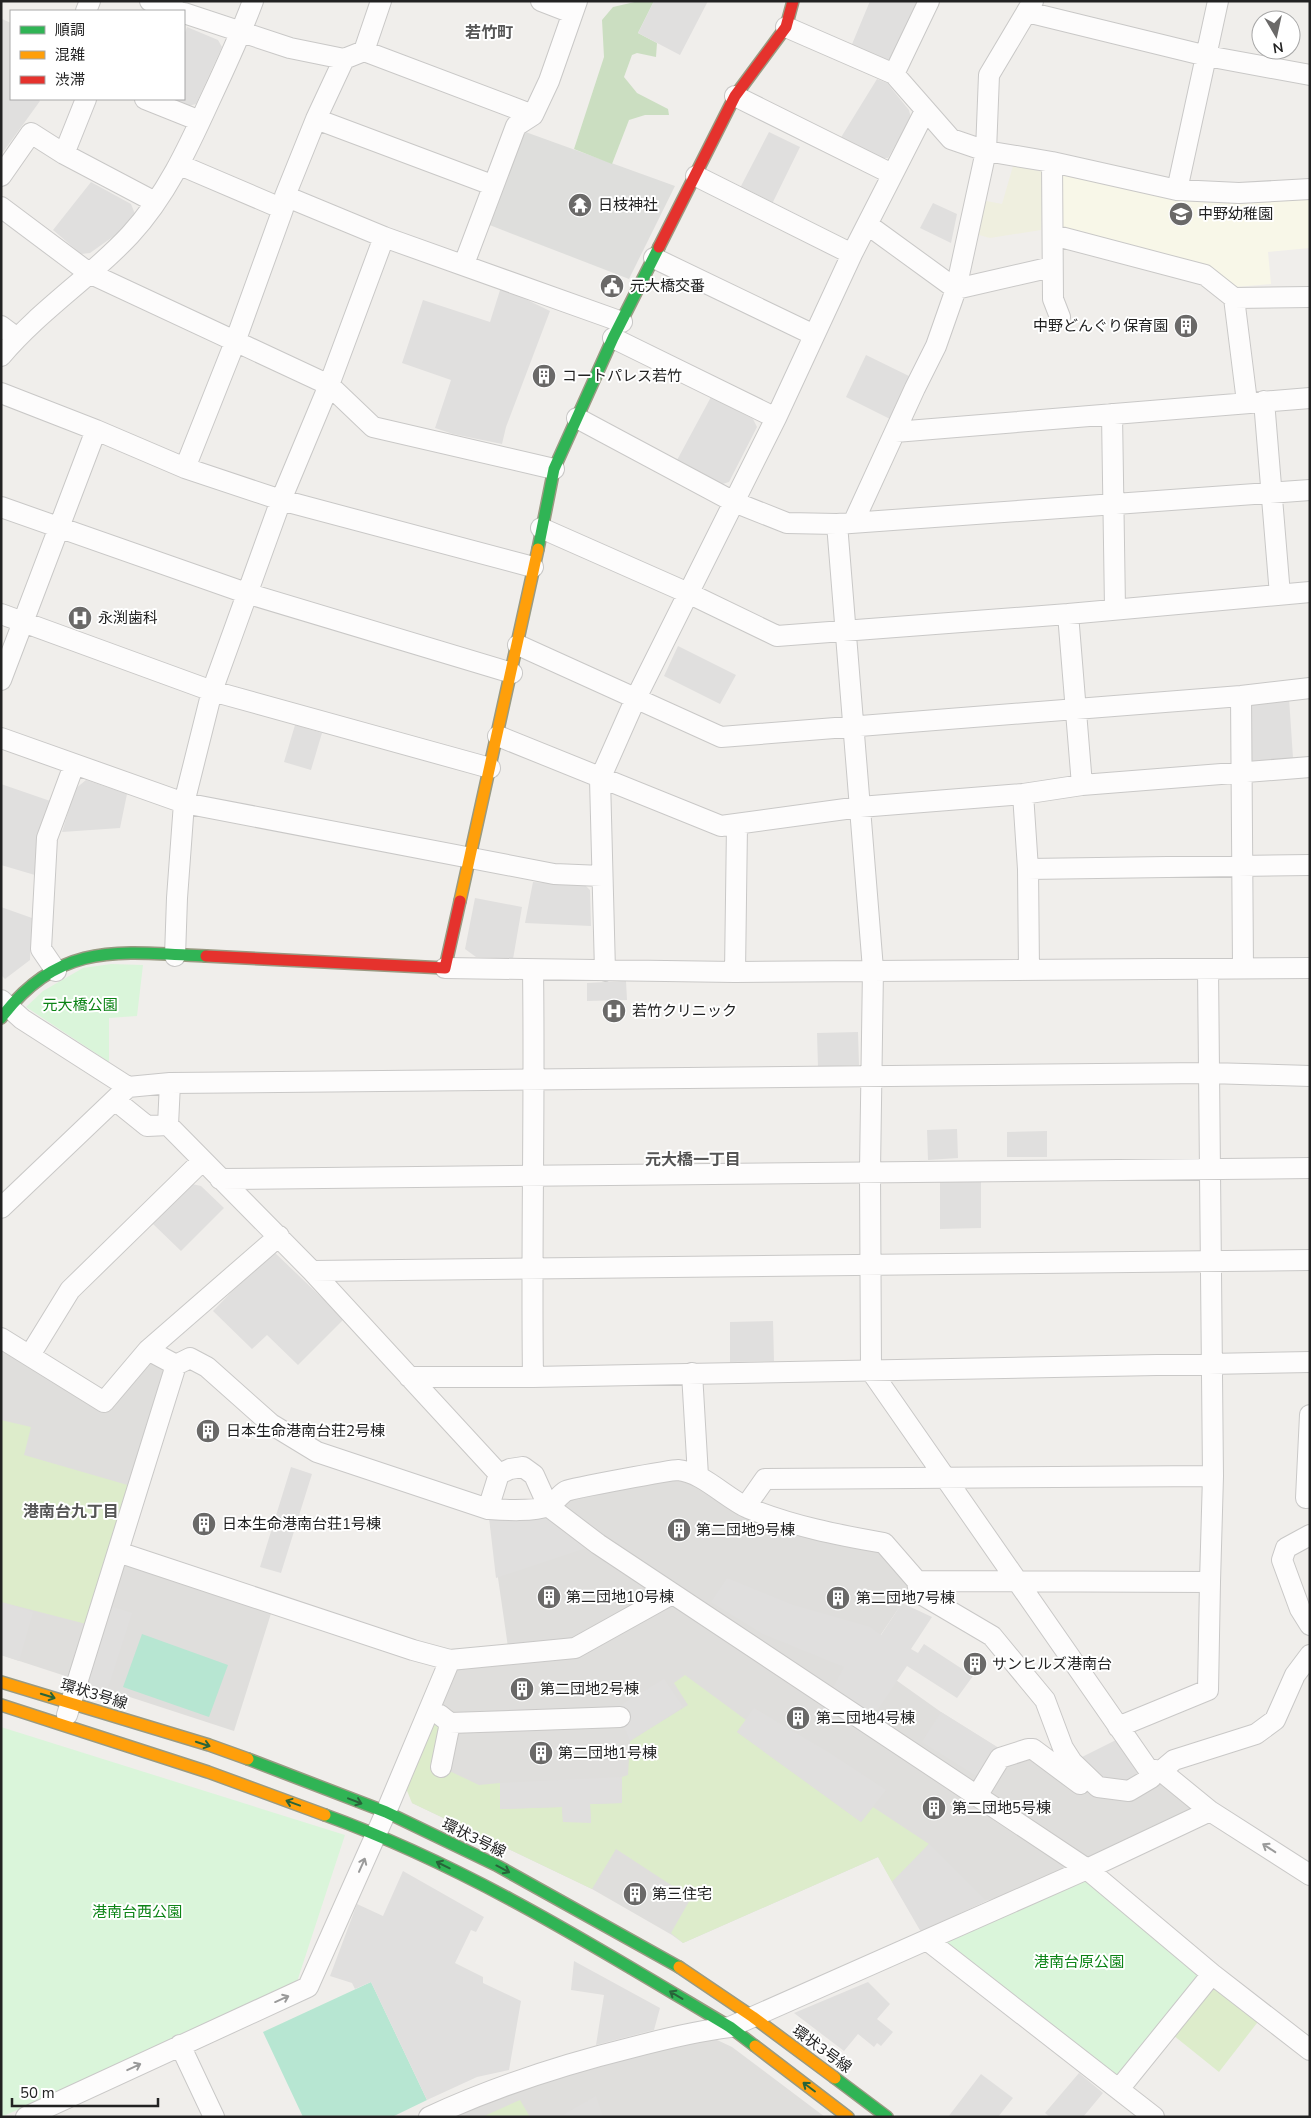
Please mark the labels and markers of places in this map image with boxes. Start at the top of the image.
temple icon: 日枝神社 [567,192,593,218]
place label: 日枝神社 [598,195,658,215]
school or university icon: 中野幼稚園 [1168,201,1194,227]
place label: 中野幼稚園 [1198,204,1273,224]
public building icon: 元大橋交番 [599,273,625,299]
place label: 元大橋交番 [630,276,705,296]
building icon: 中野どんぐり保育園 [1173,313,1199,339]
place label: 中野どんぐり保育園 [1033,316,1168,336]
building icon: コートパレス若竹 [531,363,557,389]
place label: コートパレス若竹 [562,366,682,386]
hospital icon: 永渕歯科 [67,605,93,631]
place label: 永渕歯科 [98,608,158,628]
hospital icon: 若竹クリニック [601,998,627,1024]
place label: 若竹クリニック [632,1001,737,1021]
building icon: 日本生命港南台荘2号棟 [195,1418,221,1444]
place label: 日本生命港南台荘2号棟 [226,1421,385,1441]
building icon: 日本生命港南台荘1号棟 [191,1511,217,1537]
place label: 日本生命港南台荘1号棟 [222,1514,381,1534]
building icon: 第二団地9号棟 [666,1517,692,1543]
place label: 第二団地9号棟 [696,1520,795,1540]
building icon: 第二団地10号棟 [536,1584,562,1610]
building icon: 第二団地7号棟 [825,1585,851,1611]
place label: 第二団地10号棟 [566,1587,674,1607]
place label: 第二団地7号棟 [856,1588,955,1608]
building icon: サンヒルズ港南台 [962,1651,988,1677]
place label: サンヒルズ港南台 [992,1654,1112,1674]
building icon: 第二団地2号棟 [509,1676,535,1702]
place label: 第二団地2号棟 [540,1679,639,1699]
building icon: 第二団地4号棟 [785,1705,811,1731]
place label: 第二団地4号棟 [816,1708,915,1728]
building icon: 第二団地1号棟 [528,1740,554,1766]
place label: 第二団地1号棟 [558,1743,657,1763]
building icon: 第二団地5号棟 [921,1795,947,1821]
place label: 第二団地5号棟 [952,1798,1051,1818]
building icon: 第三住宅 [622,1881,648,1907]
place label: 第三住宅 [652,1884,712,1904]

